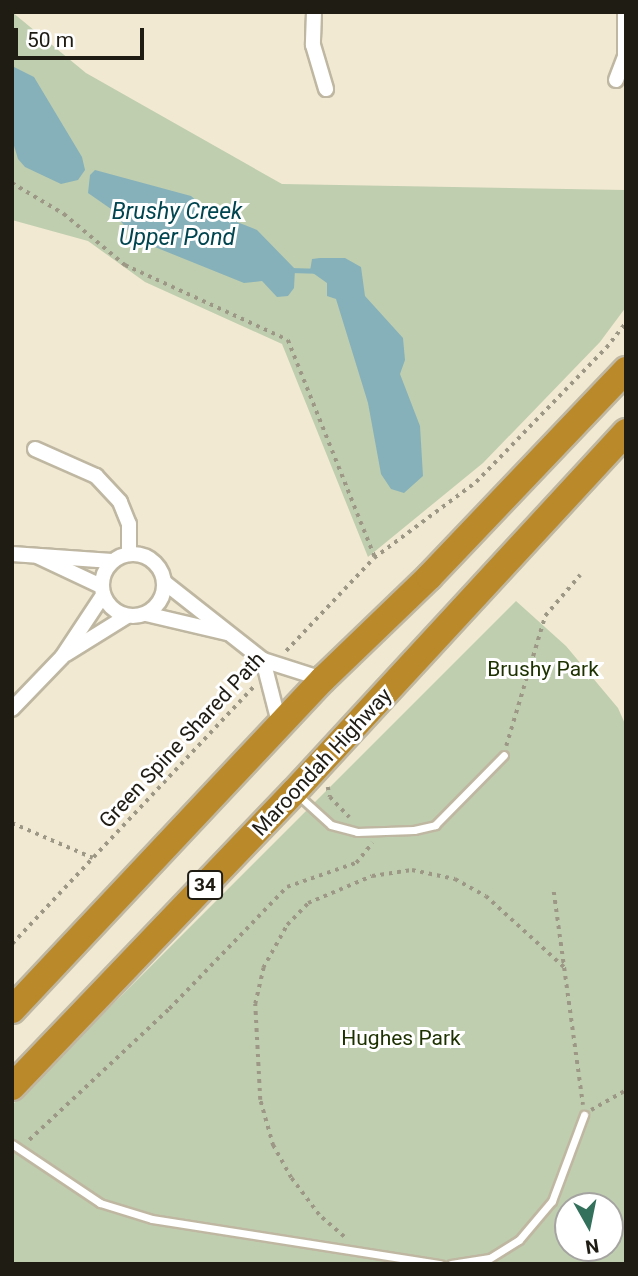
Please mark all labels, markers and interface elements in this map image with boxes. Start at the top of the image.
scale bar [18,14,147,58]
text: 50 m [27,28,74,52]
water label: Brushy Creek Upper Pond [112,198,242,252]
street label: Green Spine Shared Path [94,647,270,833]
park label: Brushy Park [487,656,599,682]
street label: Maroondah Highway [247,683,397,841]
road number: 34 [186,870,224,900]
park label: Hughes Park [341,1025,461,1051]
north arrow [554,1192,624,1262]
text: N [584,1234,600,1259]

